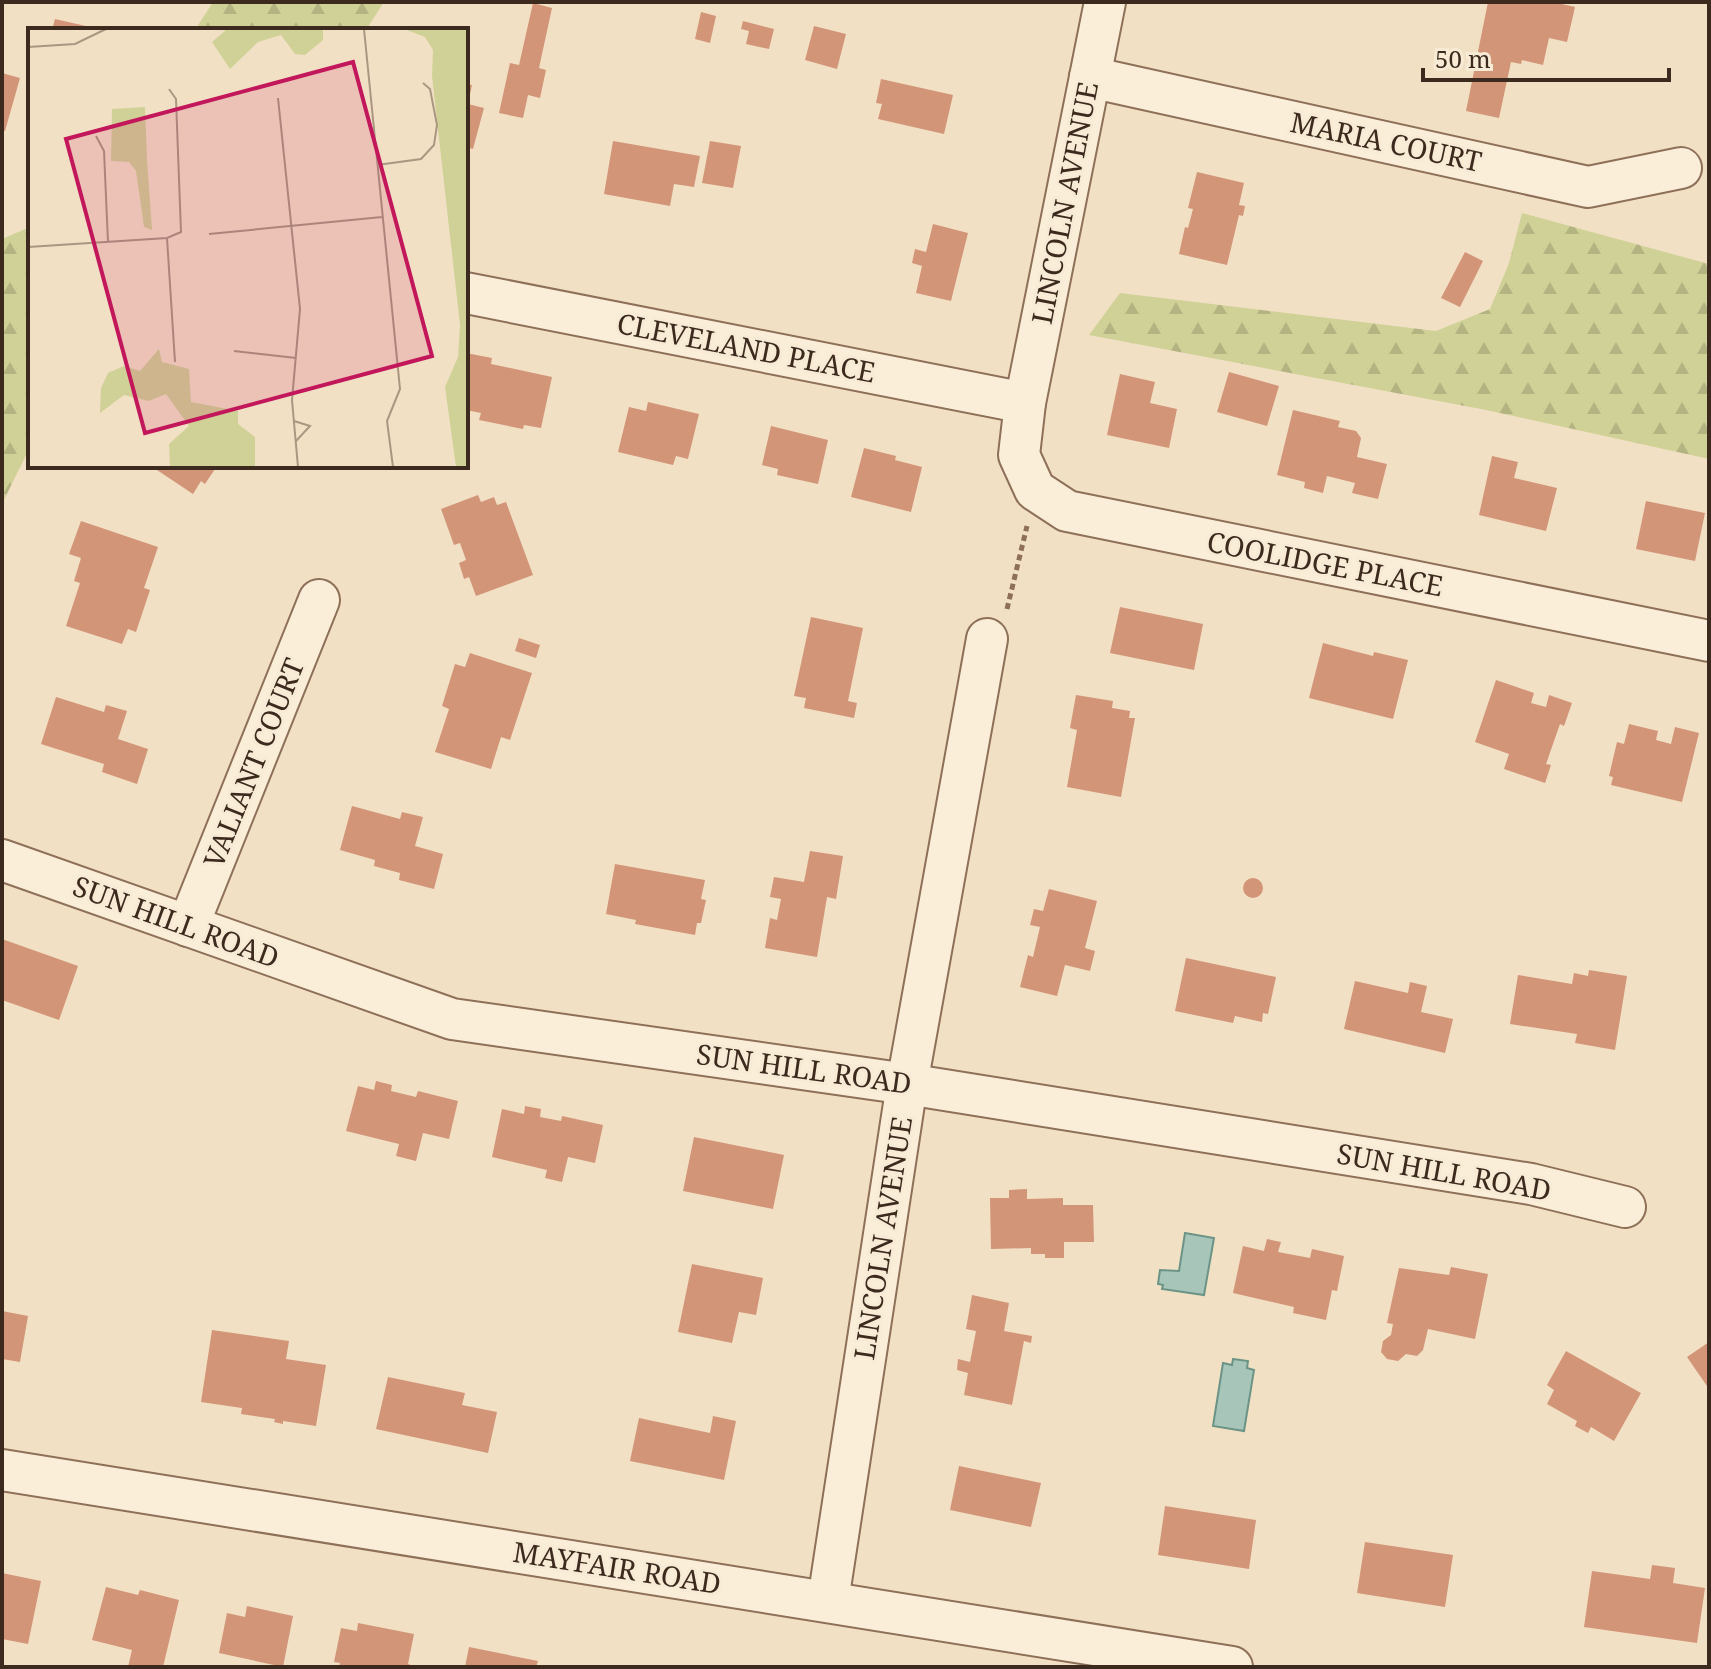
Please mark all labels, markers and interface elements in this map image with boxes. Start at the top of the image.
inset map [28,28,468,468]
scale bar [1423,32,1669,82]
text: 50 m [1435,42,1491,75]
street label: LINCOLN AVENUE [1022,79,1106,327]
street label: MARIA COURT [1287,102,1485,180]
street label: CLEVELAND PLACE [614,303,879,391]
street label: COOLIDGE PLACE [1204,521,1446,605]
street label: VALIANT COURT [194,652,312,873]
street label: SUN HILL ROAD [68,866,285,976]
street label: SUN HILL ROAD [694,1034,914,1102]
street label: LINCOLN AVENUE [844,1113,920,1362]
street label: SUN HILL ROAD [1334,1133,1554,1209]
street label: MAYFAIR ROAD [511,1532,724,1602]

